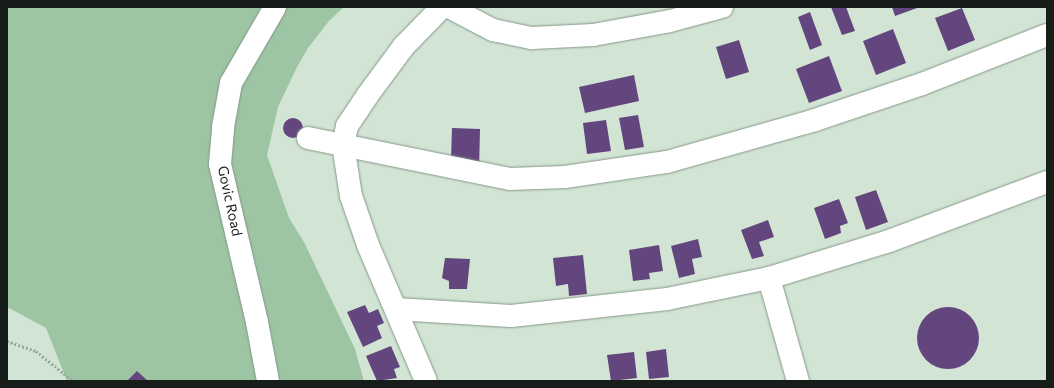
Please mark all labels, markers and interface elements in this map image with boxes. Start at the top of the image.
street label: Govic Road [214,164,246,238]

